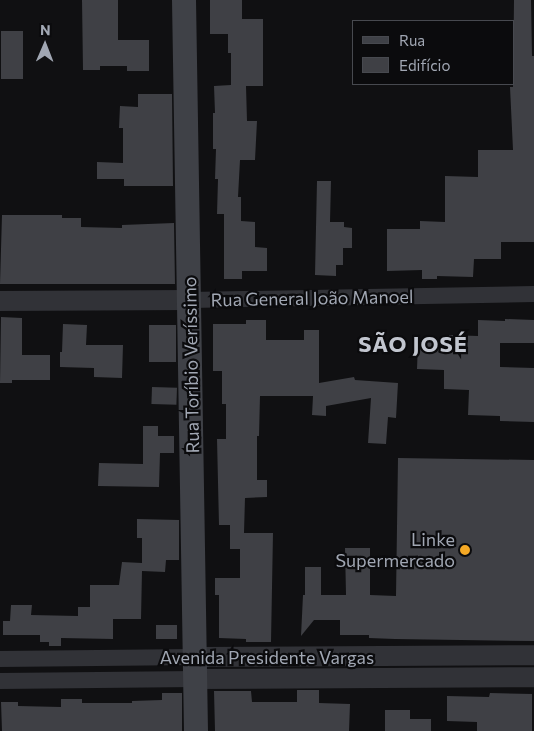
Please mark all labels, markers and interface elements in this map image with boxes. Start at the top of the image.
north arrow [20,20,70,70]
legend [352,20,514,85]
text: N [40,21,51,38]
text: Rua [399,31,425,49]
text: Edifício [399,56,450,74]
street label: Rua Toríbio Veríssimo [179,276,203,454]
street label: Rua General João Manoel [210,285,414,311]
district label: SÃO JOSÉ [357,331,469,357]
place label: Linke Supermercado [336,529,455,572]
marker: Linke Supermercado [459,544,471,556]
street label: Avenida Presidente Vargas [160,646,374,668]

